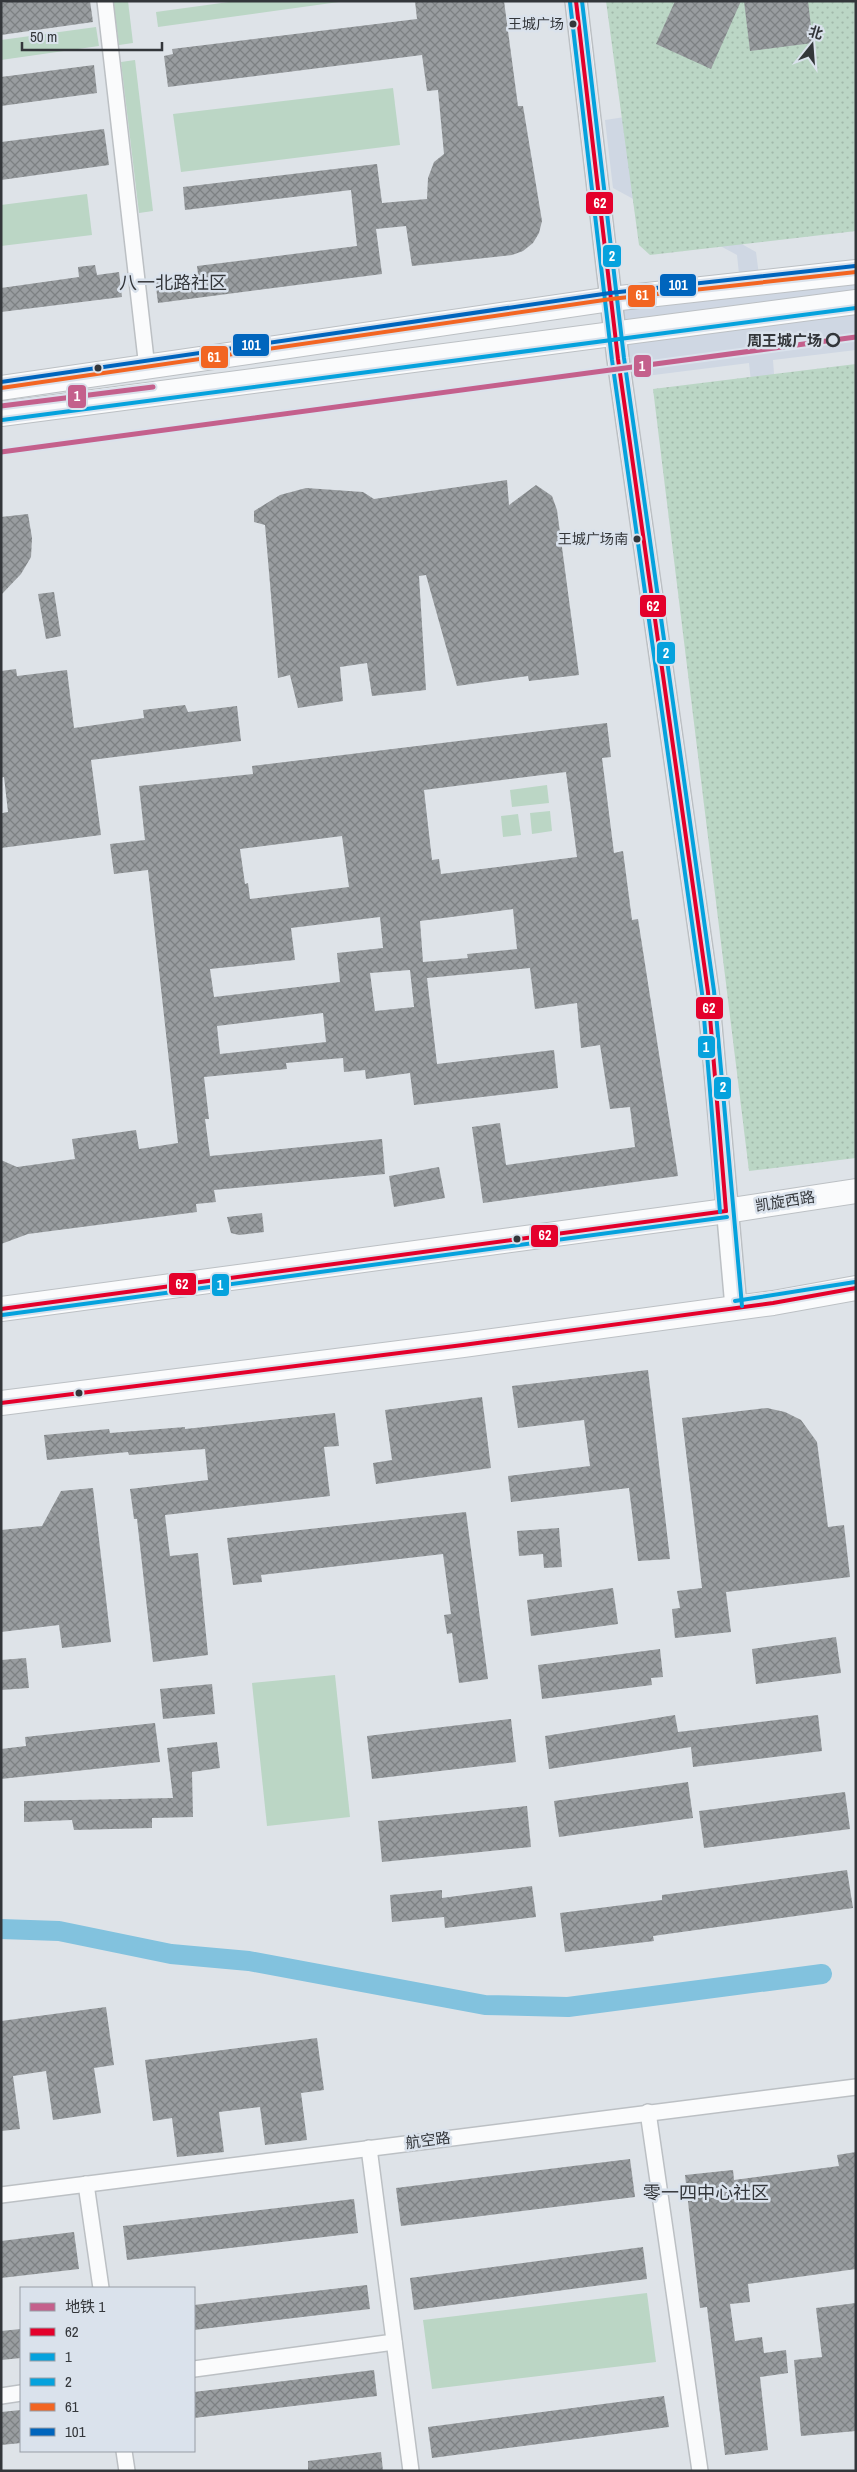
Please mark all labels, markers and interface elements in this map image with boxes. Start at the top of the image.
place label: 王城广场 [508,15,564,33]
marker: 王城广场 [568,19,578,29]
scale bar [22,20,162,52]
north arrow [787,20,837,70]
text: 北 [806,22,825,43]
text: 50 m [30,26,57,47]
line badge: 62 [585,191,614,215]
text: 62 [594,194,606,212]
line badge: 2 [602,244,622,268]
text: 2 [609,247,615,265]
district label: 八一北路社区 [119,270,227,295]
line badge: 101 [659,273,697,297]
text: 101 [668,276,688,294]
line badge: 61 [627,284,656,308]
text: 61 [636,286,649,304]
place label: 周王城广场 [747,330,822,351]
line badge: 101 [232,333,270,357]
marker: 周王城广场 [826,333,840,347]
text: 101 [241,336,261,354]
line badge: 61 [200,345,229,369]
text: 61 [208,348,221,366]
line badge: 1 [633,354,652,378]
text: 1 [639,357,646,375]
unlabelled marker [93,363,103,373]
line badge: 1 [67,384,87,409]
text: 1 [74,387,81,405]
place label: 王城广场南 [558,530,628,548]
marker: 王城广场南 [632,534,642,544]
line badge: 62 [639,594,667,618]
text: 62 [647,597,659,615]
line badge: 2 [656,641,676,665]
text: 2 [663,644,669,662]
line badge: 62 [695,996,724,1020]
text: 62 [703,999,715,1017]
line badge: 1 [697,1035,716,1059]
text: 1 [703,1038,710,1056]
line badge: 2 [713,1076,732,1100]
text: 2 [720,1078,726,1096]
street label: 凯旋西路 [754,1186,816,1216]
line badge: 62 [530,1224,559,1248]
text: 62 [539,1226,551,1244]
unlabelled marker [512,1234,522,1244]
line badge: 62 [168,1272,197,1296]
line badge: 1 [211,1273,230,1297]
text: 62 [176,1275,188,1293]
text: 1 [217,1276,224,1294]
unlabelled marker [74,1388,84,1398]
street label: 航空路 [404,2127,452,2153]
district label: 零一四中心社区 [643,2180,769,2205]
legend [20,2287,195,2452]
text: 地铁 1 [65,2296,105,2317]
text: 62 [65,2321,79,2342]
text: 1 [65,2346,72,2367]
text: 2 [65,2371,72,2392]
text: 61 [65,2396,79,2417]
text: 101 [65,2421,86,2442]

